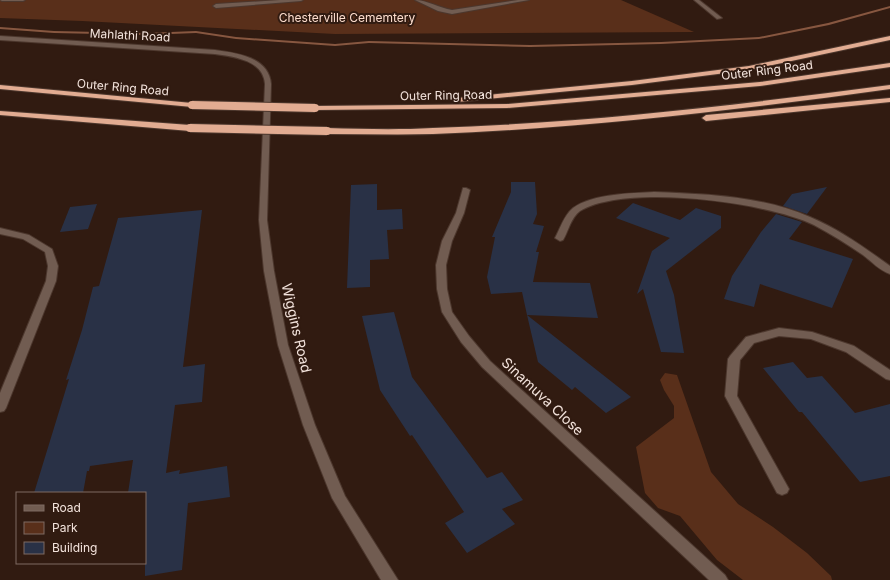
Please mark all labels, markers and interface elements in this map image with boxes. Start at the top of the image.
park label: Chesterville Cememtery [279,10,416,25]
street label: Mahlathi Road [89,25,171,45]
street label: Outer Ring Road [720,57,814,83]
street label: Outer Ring Road [76,76,170,98]
street label: Outer Ring Road [400,87,492,103]
street label: Wiggins Road [278,282,316,374]
street label: Sinamuva Close [498,354,588,438]
legend [16,492,146,564]
text: Road [52,500,81,515]
text: Park [52,520,78,535]
text: Building [52,540,97,555]

